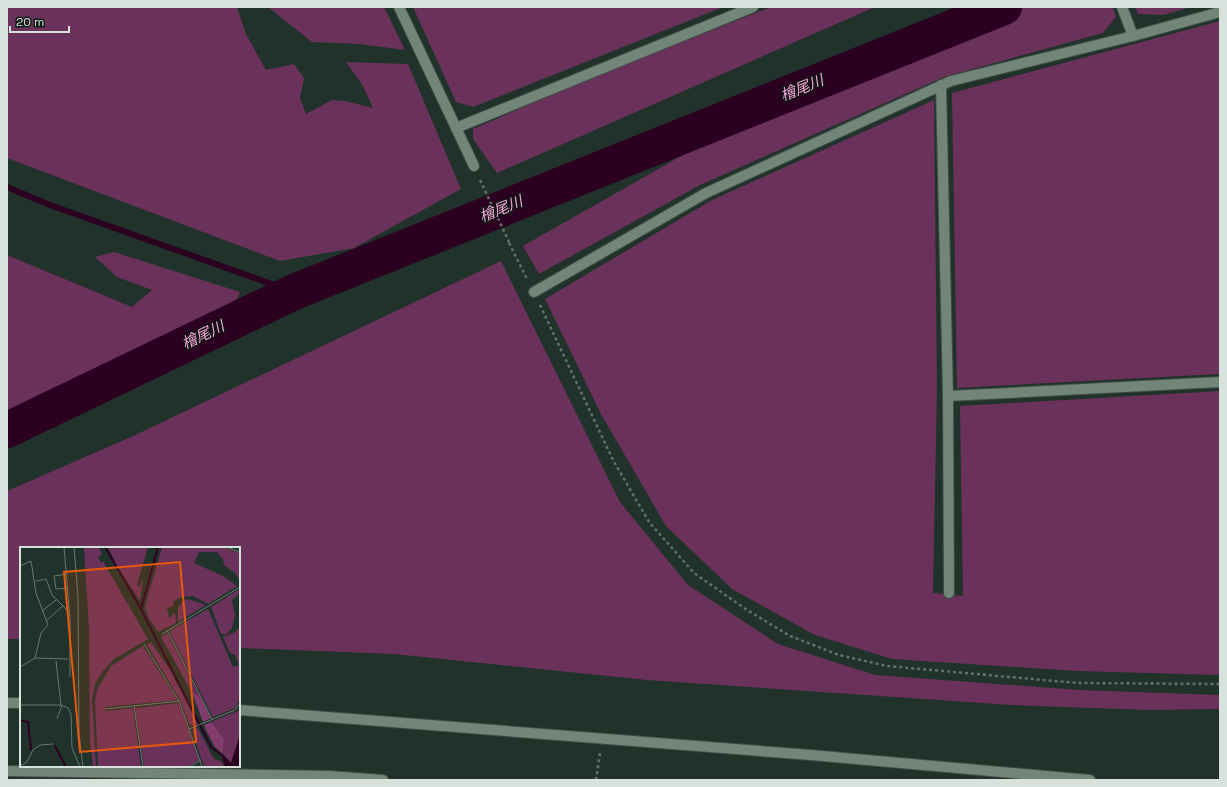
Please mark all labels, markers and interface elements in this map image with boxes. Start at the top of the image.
scale bar [10,8,69,34]
text: 20 m [16,14,44,30]
water label: 檜尾川 [777,70,828,105]
water label: 檜尾川 [476,191,527,226]
water label: 檜尾川 [178,315,229,353]
inset map [20,547,240,767]

